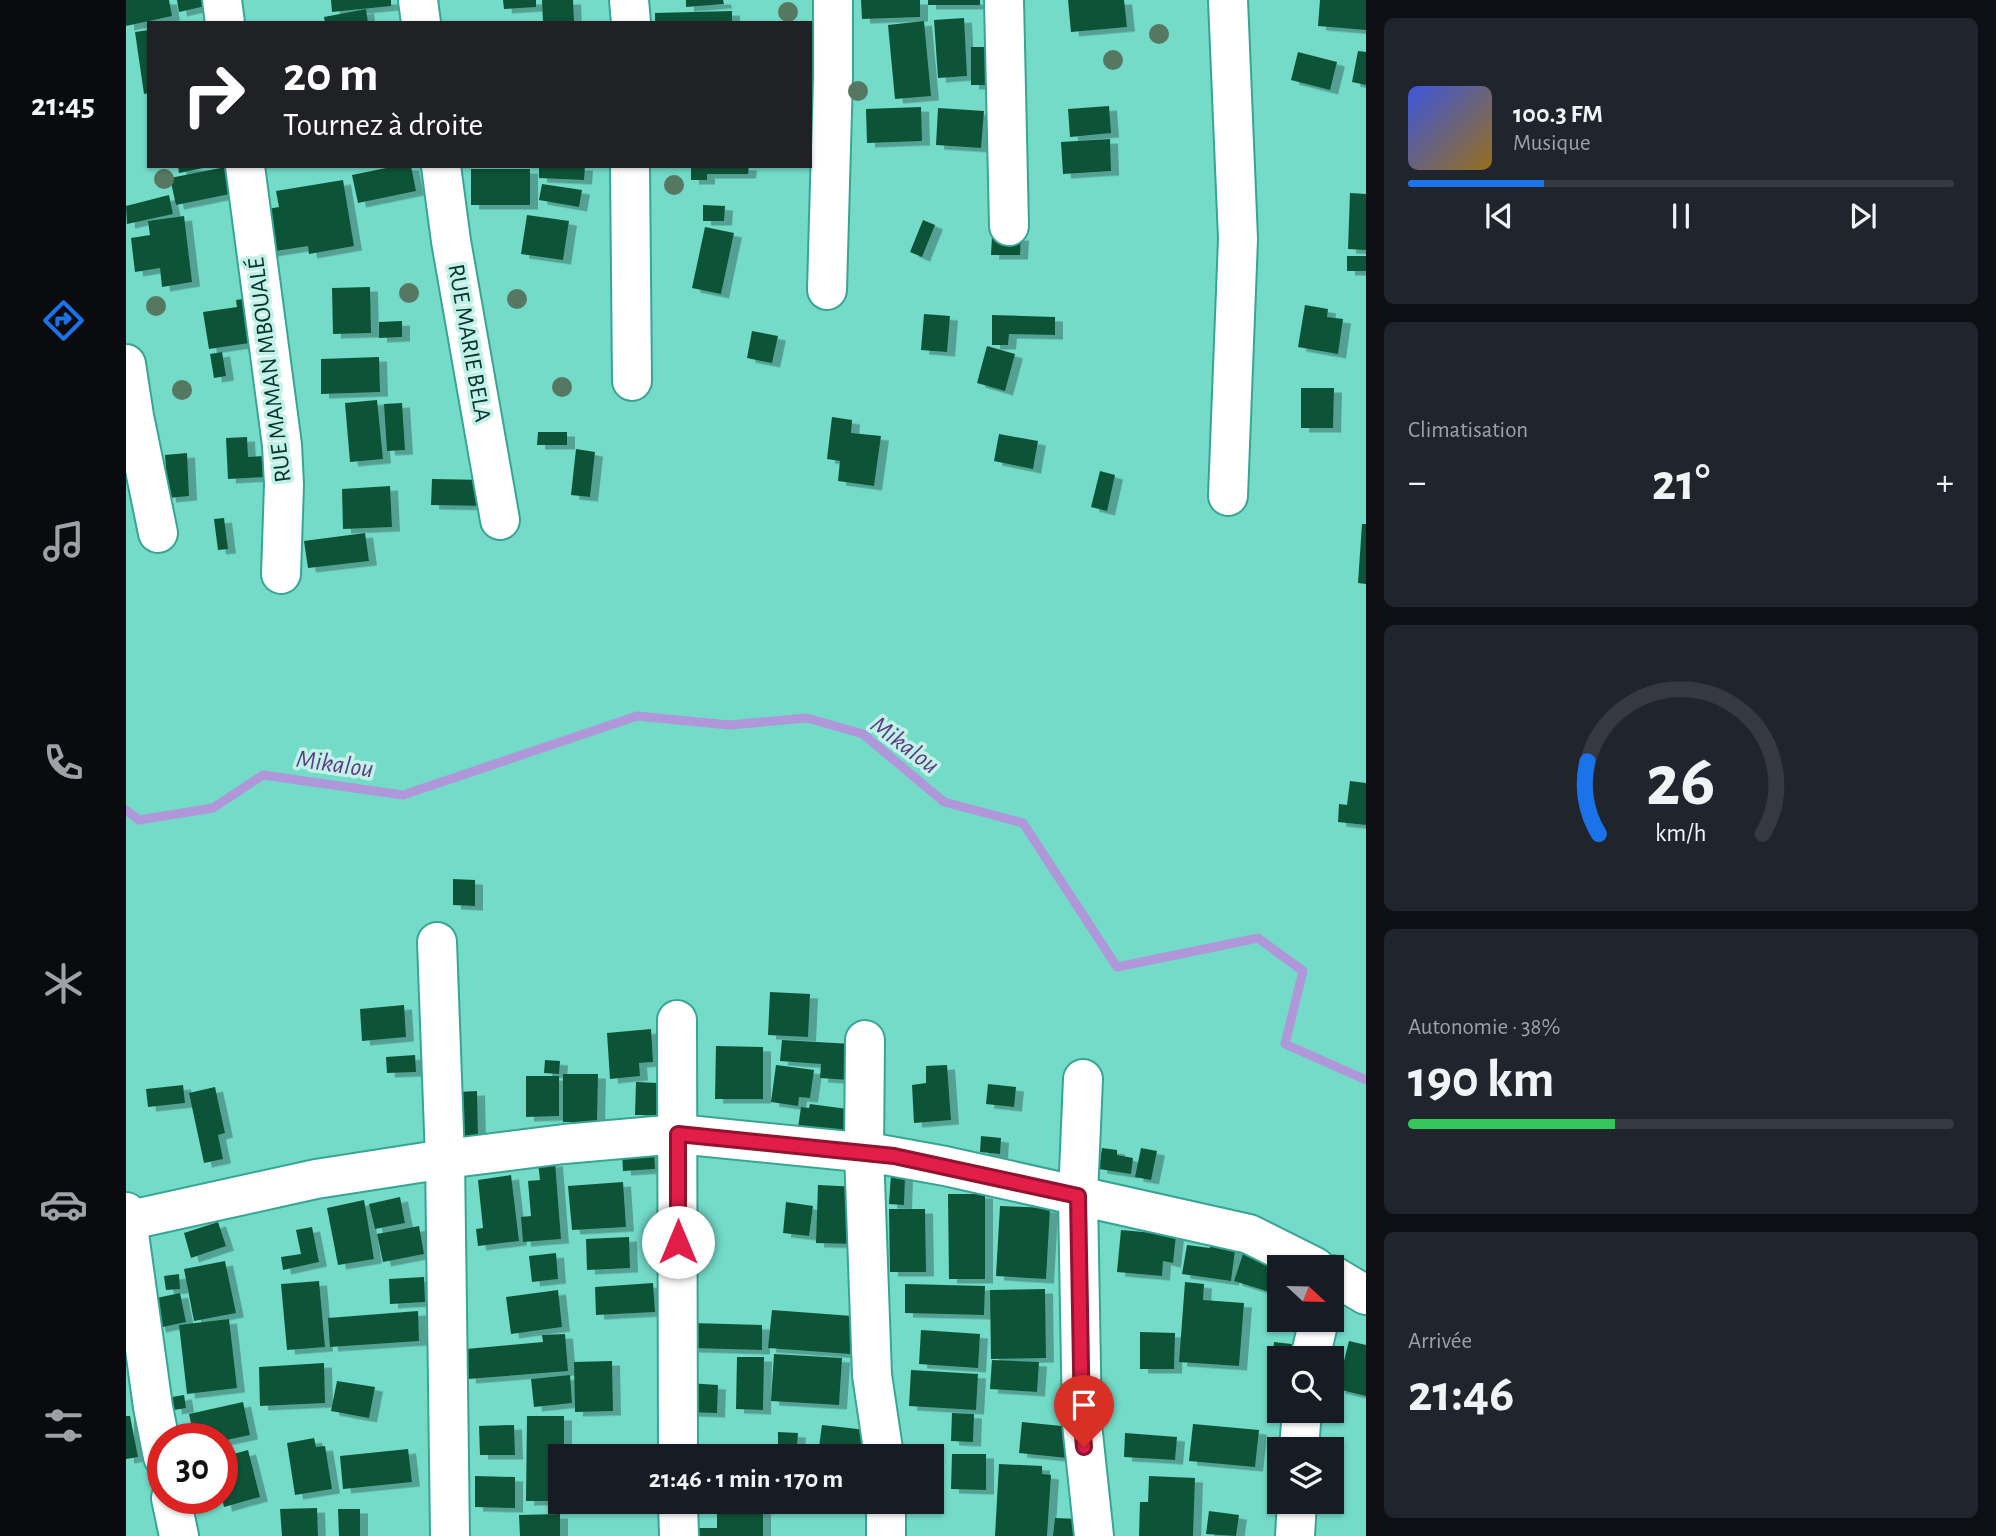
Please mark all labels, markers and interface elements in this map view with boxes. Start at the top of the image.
icon: right [168,49,259,140]
text: 20 m [283,51,379,100]
text: 21:45 [31,89,95,121]
text: 100.3 FM [1513,101,1603,127]
text: Tournez à droite [283,109,483,141]
text: Musique [1513,132,1591,155]
icon: previous [1480,197,1518,235]
icon: pause [1662,197,1700,235]
icon: next [1844,197,1882,235]
street label: RUE MAMAN MBOUALÉ [242,256,296,484]
street label: RUE MARIE BELA [443,262,495,424]
icon: directions [39,296,88,345]
text: Climatisation [1408,419,1528,442]
text: 21° [1652,457,1710,509]
text: − [1408,464,1426,502]
text: + [1936,464,1954,502]
icon: music [39,517,88,566]
water label: Mikalou [866,711,944,779]
icon: phone [39,738,88,787]
water label: Mikalou [295,746,375,782]
text: 26 [1646,746,1716,819]
text: km/h [1655,821,1707,846]
icon: climate [39,959,88,1008]
text: Autonomie · 38% [1408,1016,1560,1039]
text: 190 km [1408,1054,1554,1106]
icon: car [39,1180,88,1229]
position arrow [641,1205,715,1279]
north arrow [1267,1255,1344,1332]
map controls [1267,1255,1344,1514]
text: Arrivée [1408,1330,1472,1353]
button: search [1267,1346,1344,1423]
text: 21:46 [1408,1368,1514,1420]
pin [1054,1375,1114,1447]
icon: arrive [1065,1386,1103,1424]
icon: filters [39,1401,88,1450]
speed limit sign: 30 [147,1423,238,1514]
button: layers [1267,1437,1344,1514]
text: 21:46 · 1 min · 170 m [649,1466,843,1492]

